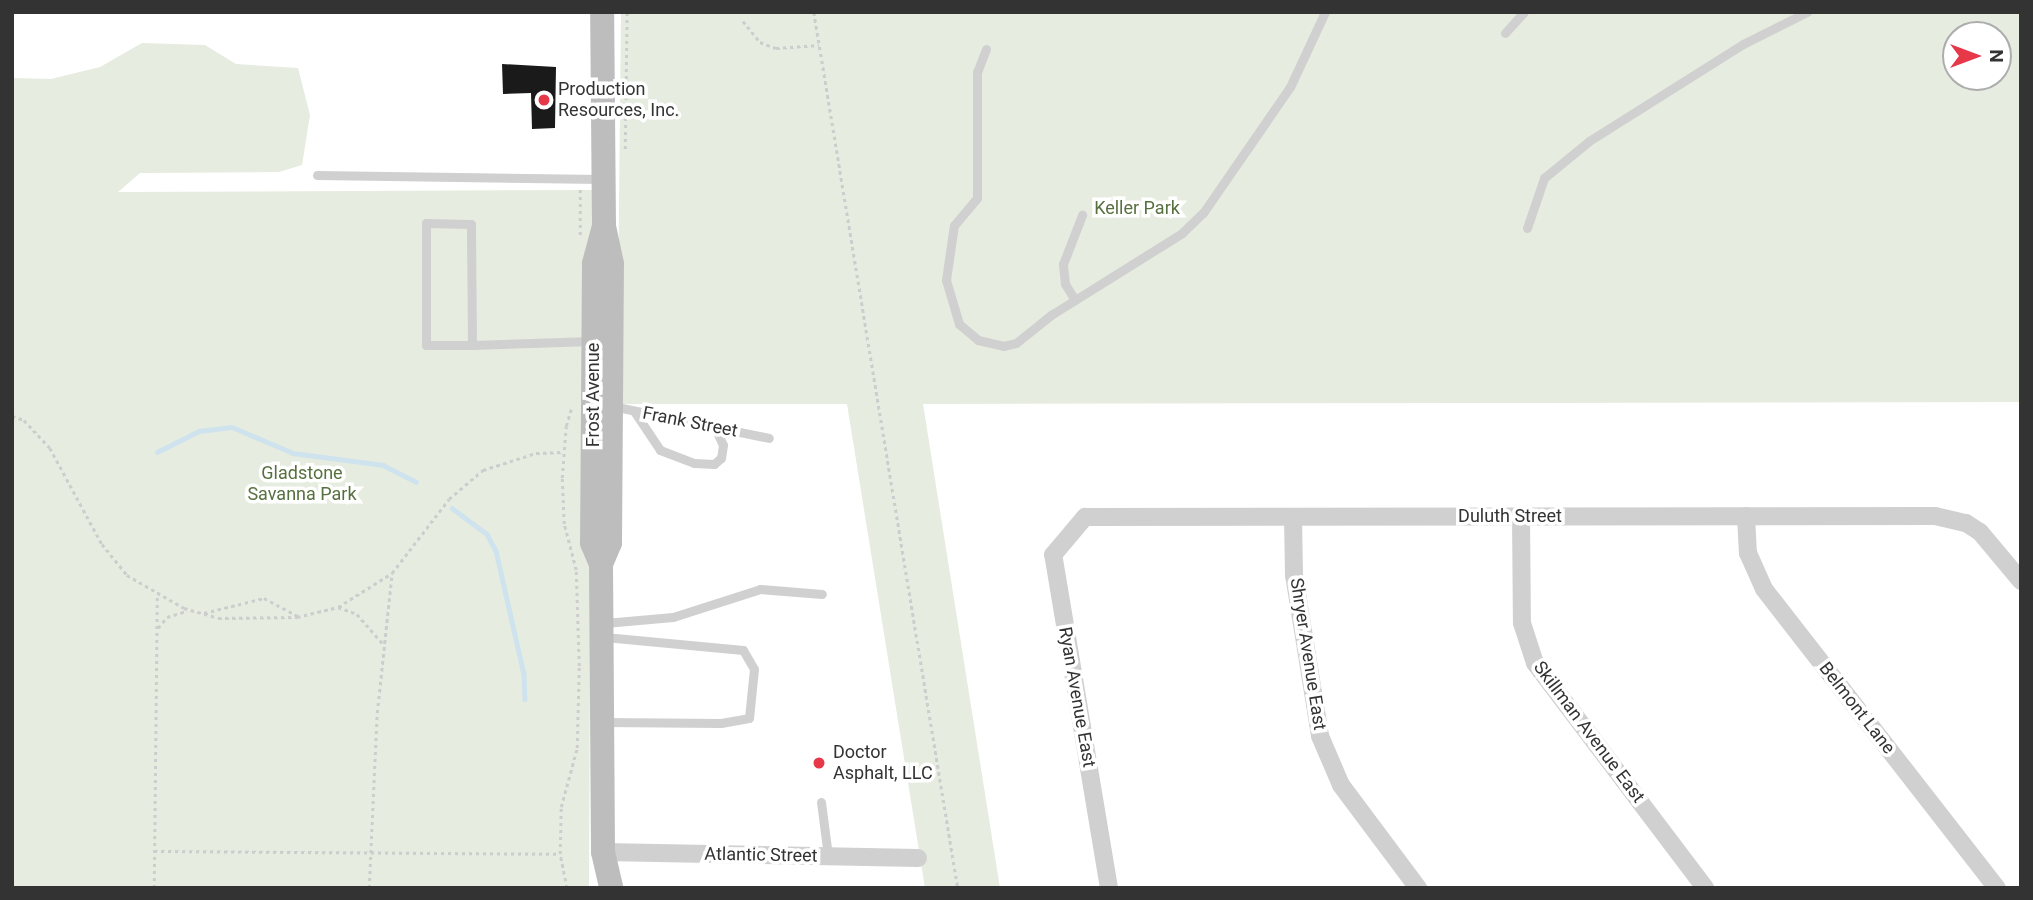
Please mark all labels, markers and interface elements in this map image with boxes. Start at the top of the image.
north arrow [1942,21,2012,91]
text: N [1985,49,2008,63]
place label: Production Resources, Inc. [558,79,679,122]
marker: Production Resources, Inc. [536,92,552,108]
park label: Keller Park [1094,197,1180,219]
street label: Frost Avenue [582,343,604,447]
street label: Frank Street [641,402,739,442]
park label: Gladstone Savanna Park [247,463,357,505]
street label: Duluth Street [1458,505,1562,527]
street label: Shryer Avenue East [1285,576,1331,732]
street label: Ryan Avenue East [1054,625,1100,769]
street label: Skillman Avenue East [1529,657,1649,807]
street label: Belmont Lane [1814,658,1900,758]
place label: Doctor Asphalt, LLC [833,742,933,784]
marker: Doctor Asphalt, LLC [811,755,827,771]
street label: Atlantic Street [704,843,818,867]

